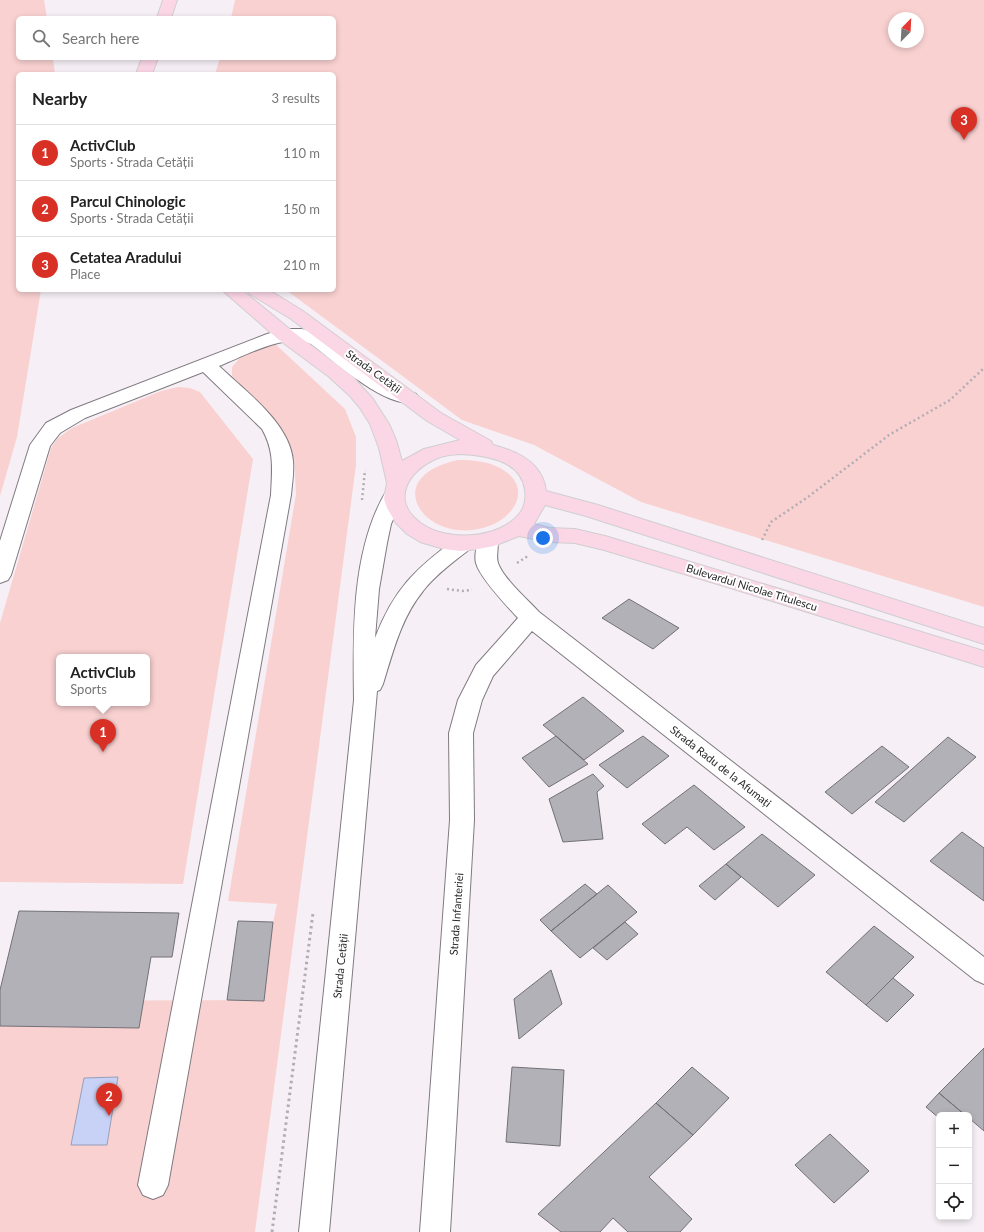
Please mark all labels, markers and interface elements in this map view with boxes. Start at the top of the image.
north arrow [888,12,924,48]
search box [16,16,336,60]
icon: search [30,27,52,49]
text: Search here [62,29,139,47]
text: Nearby [32,88,87,109]
text: 3 results [272,90,320,106]
pin: 3 [951,107,977,140]
text: ActivClub [70,136,136,154]
text: 1 [41,145,49,161]
text: 110 m [283,145,320,161]
text: Sports · Strada Cetății [70,154,194,170]
text: Parcul Chinologic [70,192,186,210]
text: 2 [41,201,49,217]
text: 150 m [283,201,320,217]
text: Sports · Strada Cetății [70,210,194,226]
text: Cetatea Aradului [70,248,182,266]
text: 3 [41,257,49,273]
text: 210 m [283,257,320,273]
text: Place [70,266,100,282]
street label: Strada Cetății [344,347,404,396]
your location [533,528,553,548]
street label: Bulevardul Nicolae Titulescu [685,561,819,613]
popup [56,654,150,706]
text: ActivClub [70,663,136,681]
text: Sports [70,681,107,697]
pin: 1 [90,719,116,752]
street label: Strada Radu de la Afumați [668,723,774,810]
street label: Strada Infanteriei [447,872,465,956]
street label: Strada Cetății [330,933,350,999]
pin: 2 [96,1083,122,1116]
map controls [936,1112,972,1220]
button: + [936,1112,972,1148]
button: − [936,1148,972,1184]
button: locate [936,1184,972,1220]

